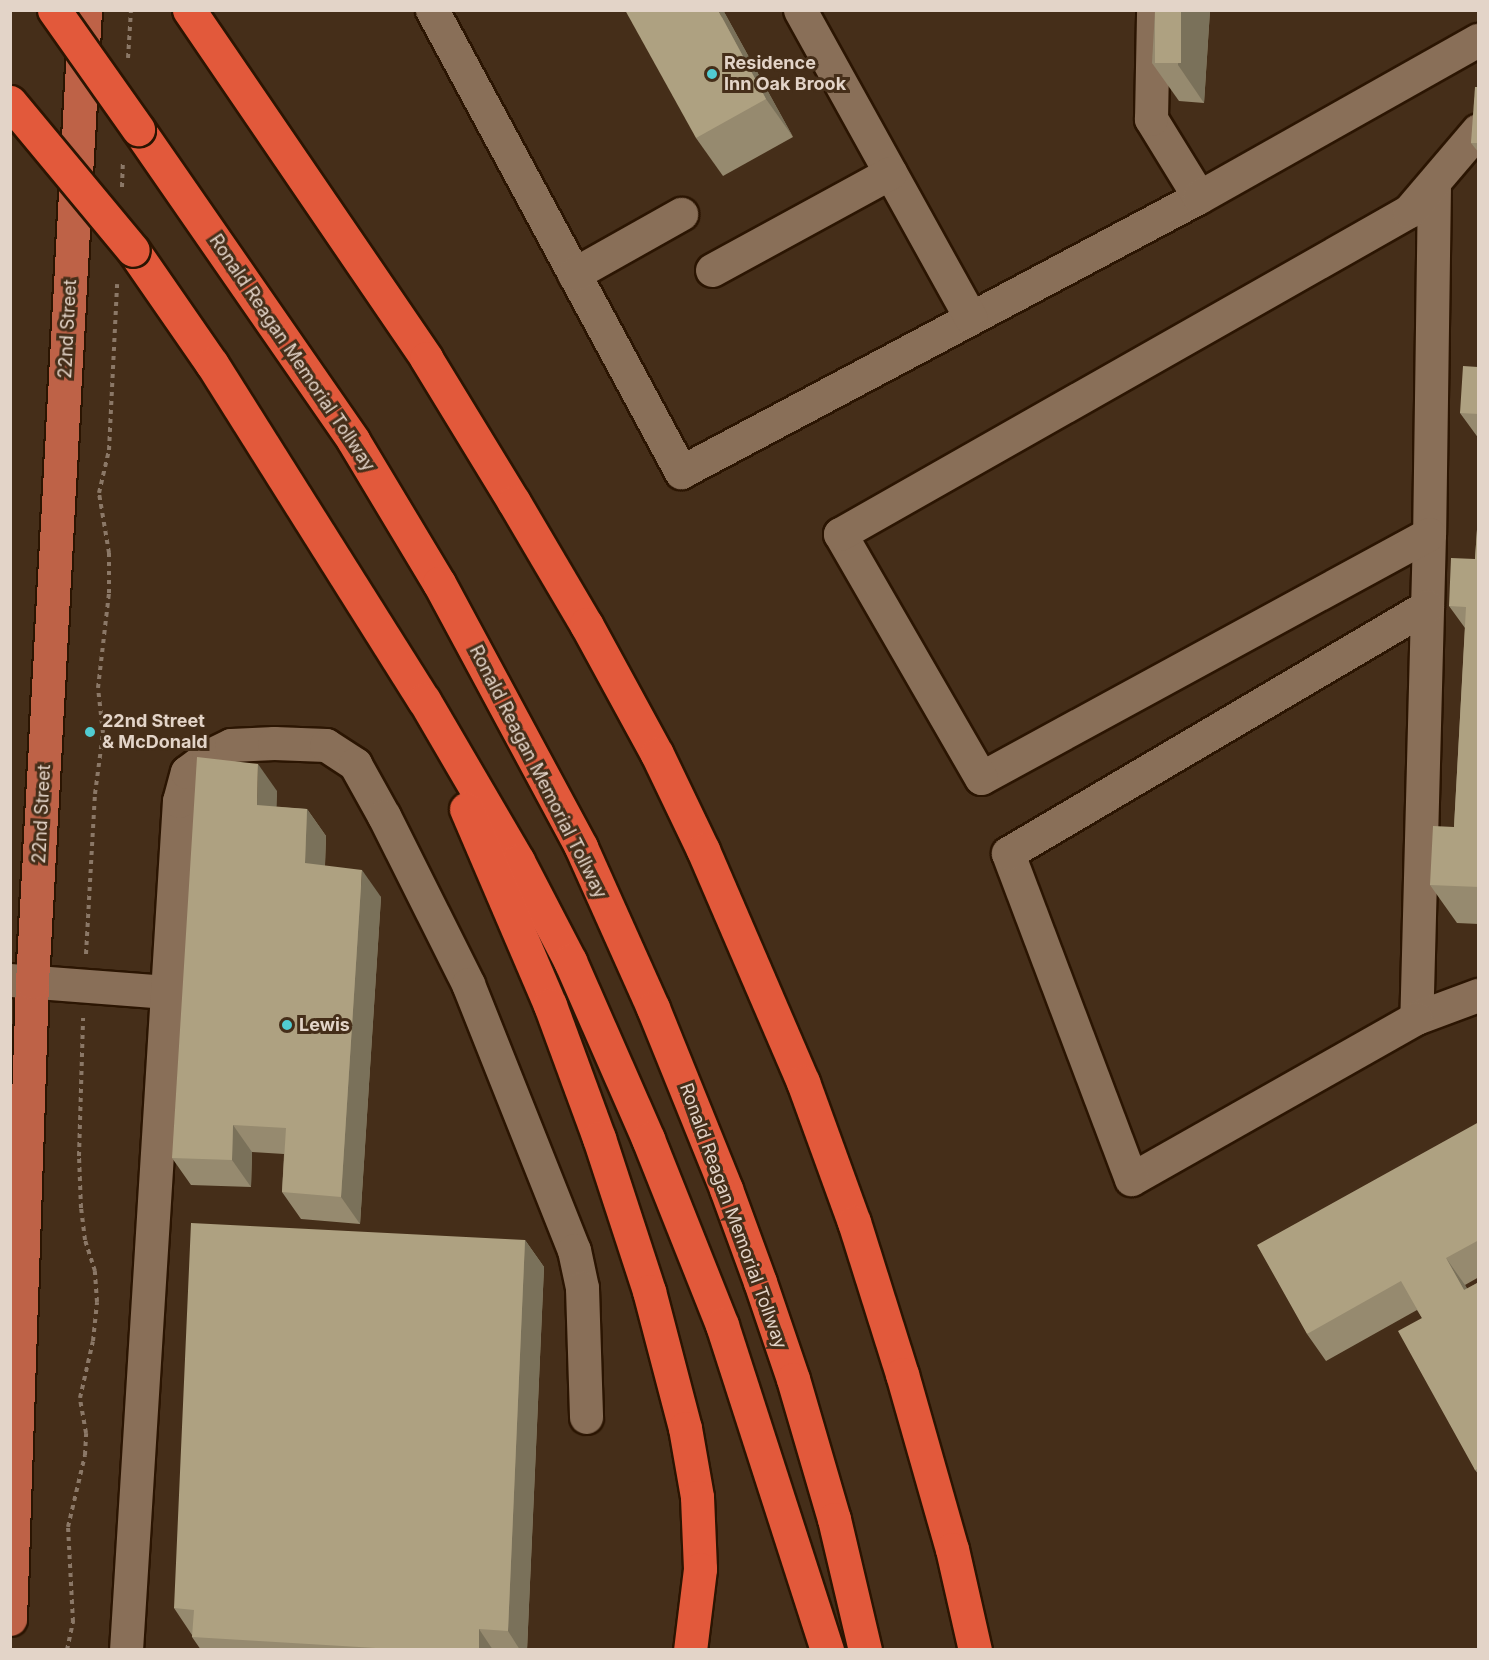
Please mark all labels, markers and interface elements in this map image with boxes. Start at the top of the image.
place label: Residence Inn Oak Brook [724,53,846,96]
marker: Residence Inn Oak Brook [705,67,719,81]
street label: Ronald Reagan Memorial Tollway [205,231,379,475]
street label: 22nd Street [55,279,81,379]
street label: Ronald Reagan Memorial Tollway [465,642,611,902]
place label: 22nd Street & McDonald [102,711,208,754]
marker: 22nd Street & McDonald [83,725,97,739]
street label: 22nd Street [29,764,55,864]
place label: Lewis [299,1014,350,1036]
marker: Lewis [280,1018,294,1032]
street label: Ronald Reagan Memorial Tollway [675,1080,791,1352]

